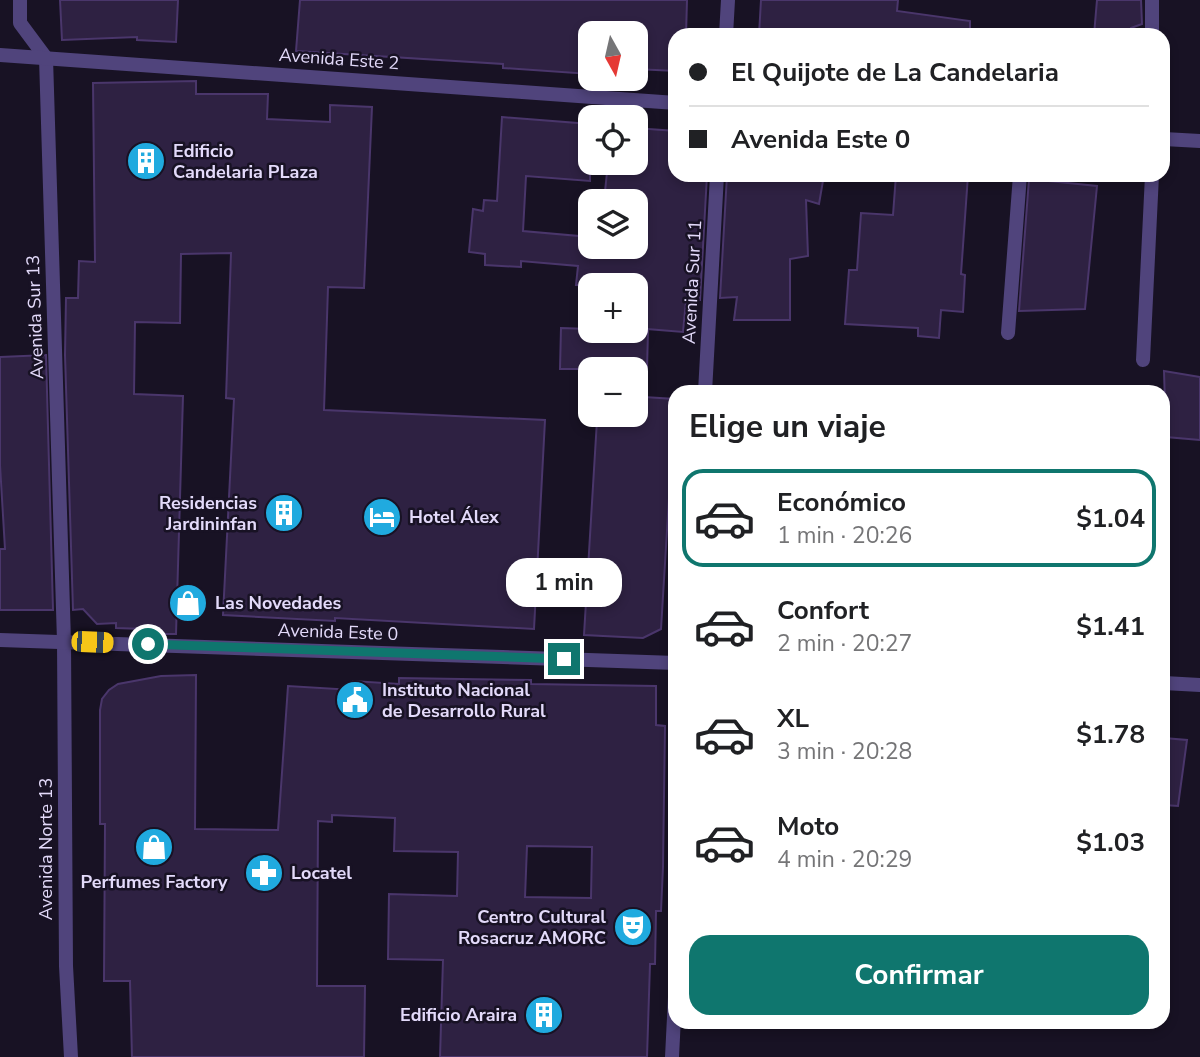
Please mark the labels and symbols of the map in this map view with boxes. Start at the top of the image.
north arrow [578,21,648,91]
street label: Avenida Este 2 [278,43,400,75]
place label: Edificio Candelaria PLaza [173,139,318,184]
building icon: Edificio Candelaria PLaza [125,140,167,182]
street label: Avenida Sur 11 [677,219,707,345]
street label: Avenida Sur 13 [21,254,49,380]
place label: Residencias Jardininfan [159,491,257,536]
building icon: Residencias Jardininfan [263,492,305,534]
hotel icon: Hotel Álex [361,496,403,538]
place label: Hotel Álex [409,505,499,529]
callout: 1 min [506,558,622,606]
shop icon: Las Novedades [167,582,209,624]
place label: Las Novedades [215,591,342,615]
street label: Avenida Este 0 [277,618,399,646]
route start [132,628,164,660]
car [71,631,114,653]
route end [548,643,580,675]
place label: Instituto Nacional de Desarrollo Rural [382,678,546,723]
public building icon: Instituto Nacional de Desarrollo Rural [334,679,376,721]
street label: Avenida Norte 13 [34,778,58,920]
shop icon: Perfumes Factory [133,826,175,868]
pharmacy icon: Locatel [243,852,285,894]
place label: Locatel [291,861,352,885]
place label: Perfumes Factory [80,870,228,894]
place label: Centro Cultural Rosacruz AMORC [458,905,606,950]
theatre icon: Centro Cultural Rosacruz AMORC [612,906,654,948]
building icon: Edificio Araira [523,994,565,1036]
place label: Edificio Araira [400,1003,517,1027]

